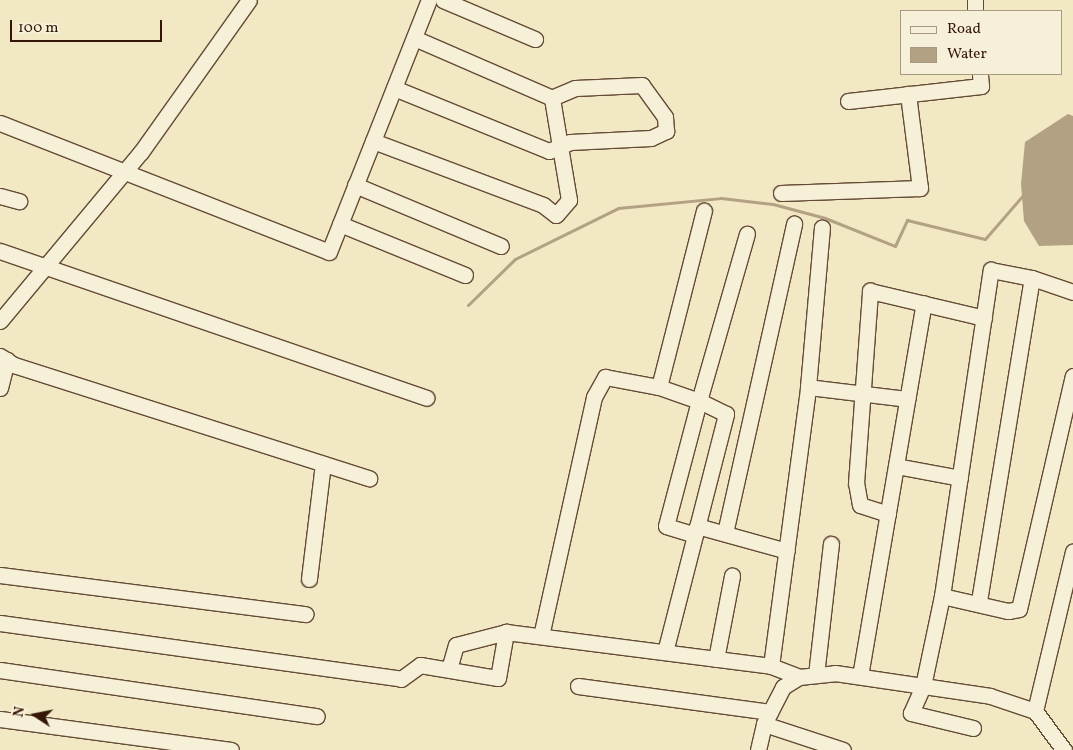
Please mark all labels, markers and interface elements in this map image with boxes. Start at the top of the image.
scale bar [12,10,165,42]
legend [900,10,1063,75]
text: 100 m [18,18,58,39]
text: Road [947,19,981,40]
text: Water [947,44,987,65]
north arrow [10,690,60,740]
text: N [9,705,30,719]

